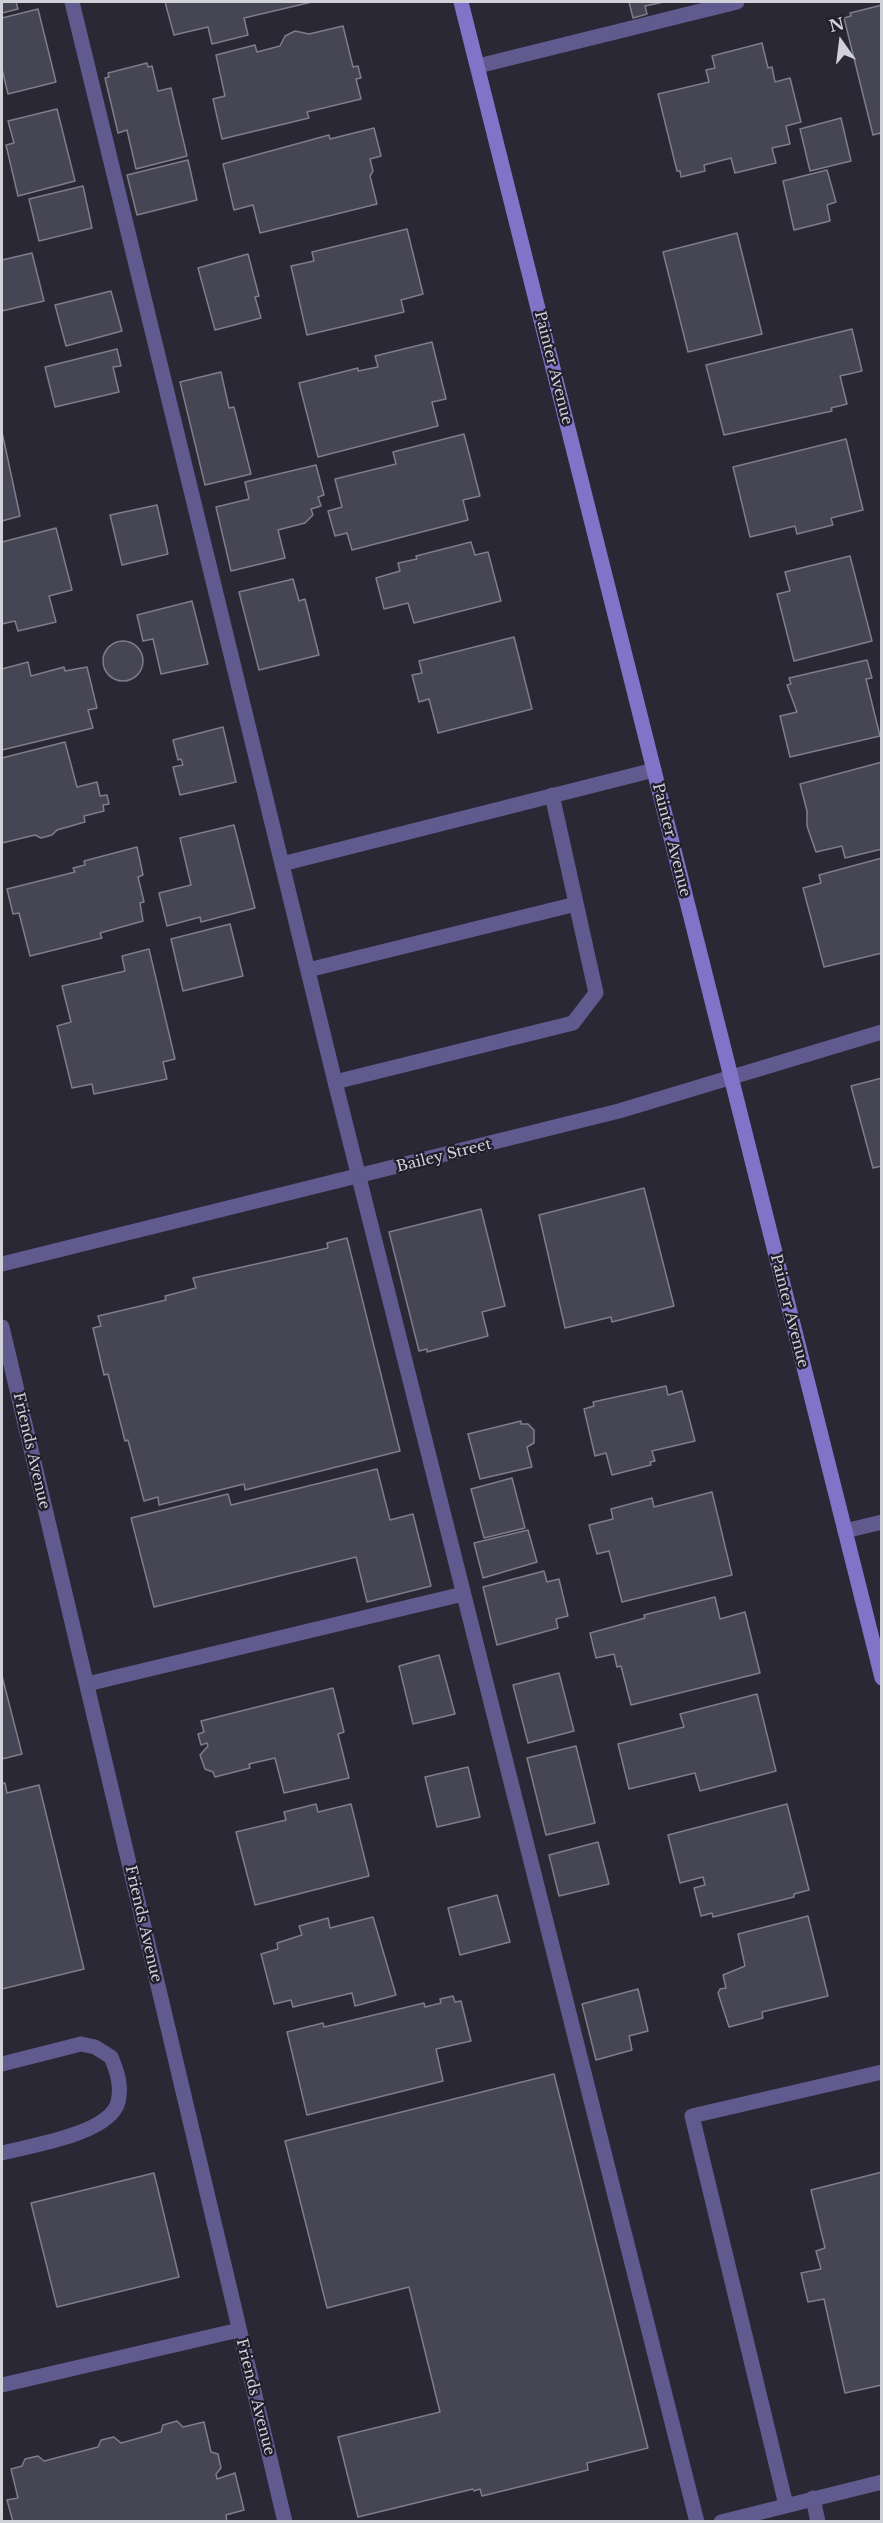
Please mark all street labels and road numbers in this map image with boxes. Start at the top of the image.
street label: Painter Avenue [530,309,576,427]
street label: Painter Avenue [648,781,694,899]
street label: Bailey Street [395,1136,493,1176]
street label: Painter Avenue [766,1252,812,1370]
street label: Friends Avenue [9,1391,53,1511]
street label: Friends Avenue [121,1864,165,1984]
street label: Friends Avenue [232,2337,278,2457]

